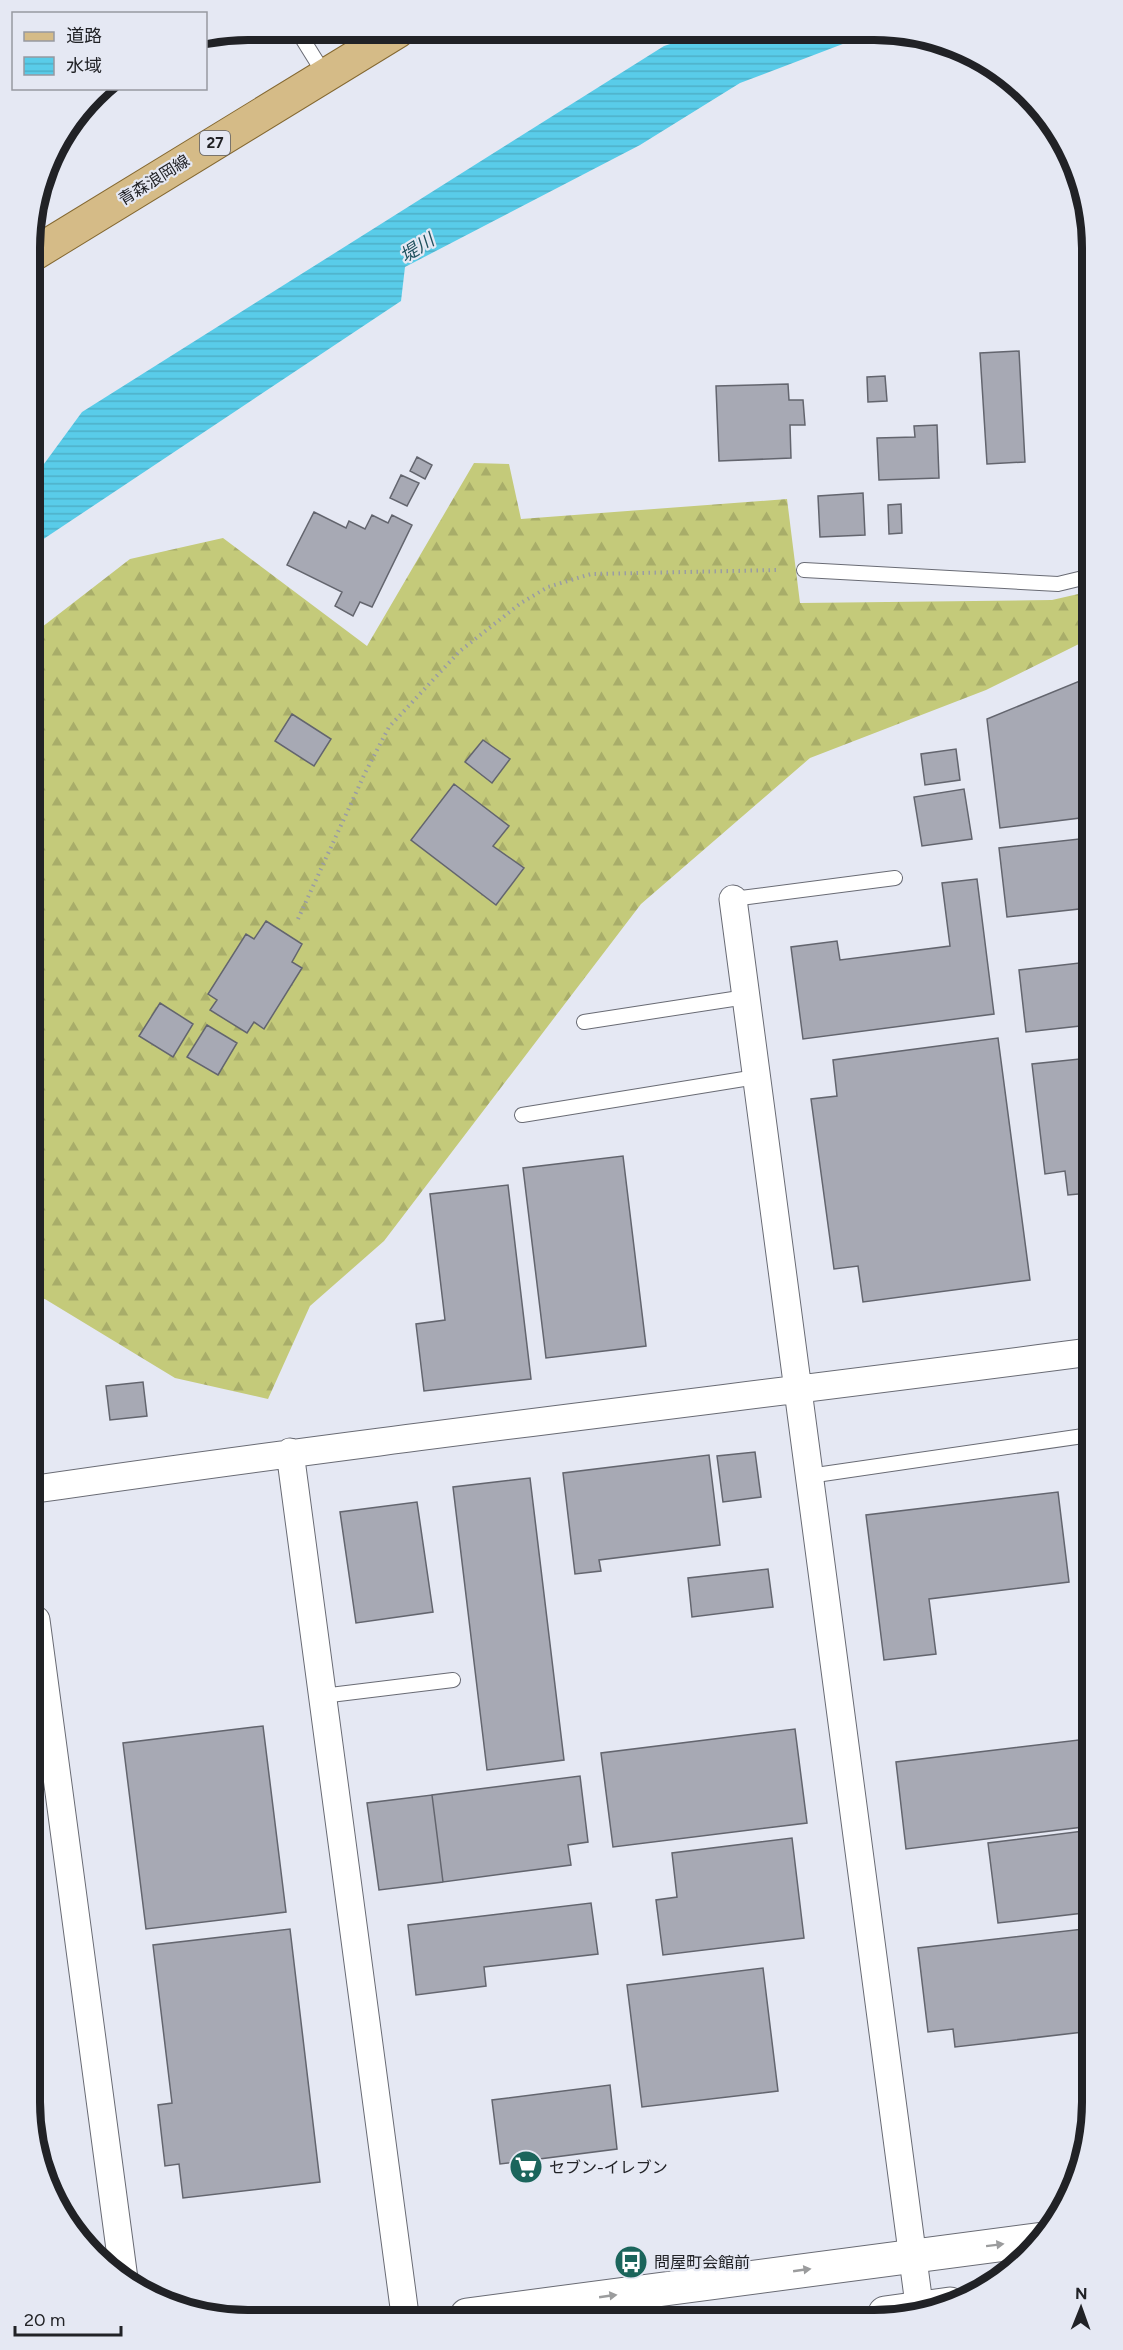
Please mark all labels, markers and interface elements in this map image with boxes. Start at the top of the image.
legend [12,12,207,90]
text: 道路 [66,25,102,47]
text: 水域 [66,55,102,77]
road number: 27 [200,131,230,155]
street label: 青森浪岡線 [115,151,193,209]
water label: 堤川 [396,228,440,267]
supermarket icon: セブン-イレブン [508,2149,544,2185]
place label: セブン-イレブン [549,2158,668,2177]
one-way arrow [986,2240,1005,2250]
bus stop icon: 問屋町会館前 [613,2244,649,2280]
place label: 問屋町会館前 [654,2253,750,2272]
one-way arrow [792,2266,811,2275]
north arrow [1051,2278,1111,2338]
text: N [1075,2284,1088,2303]
one-way arrow [599,2291,618,2301]
scale bar [15,2299,122,2337]
text: 20 m [24,2309,65,2331]

